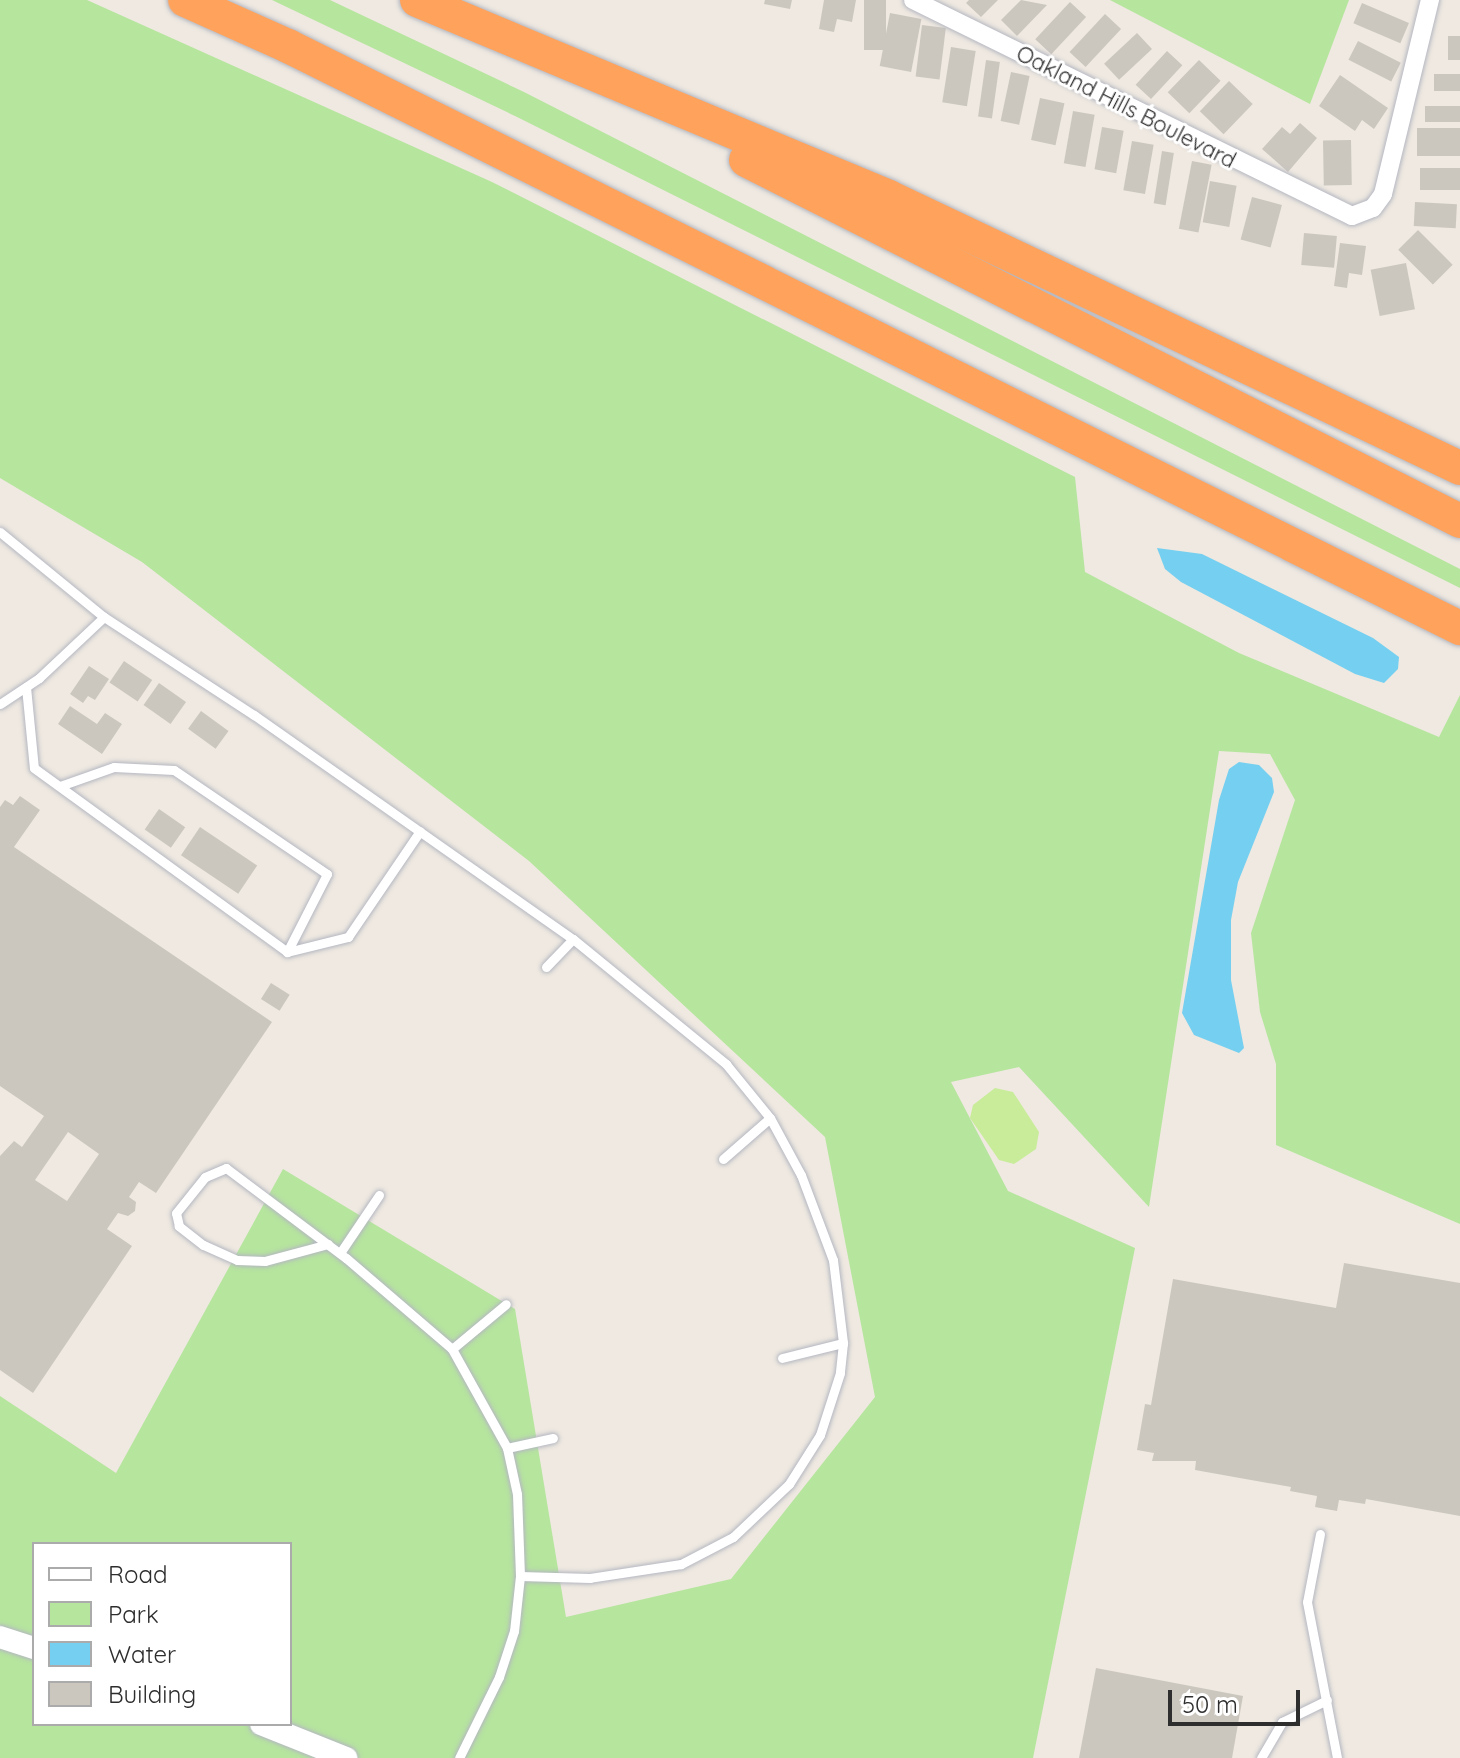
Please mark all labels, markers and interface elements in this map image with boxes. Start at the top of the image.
street label: Oakland Hills Boulevard [1012,40,1240,174]
legend [32,1542,292,1726]
text: Road [108,1559,168,1589]
text: Park [108,1599,159,1629]
text: Water [108,1639,176,1669]
scale bar [1172,1674,1304,1724]
text: Building [108,1679,196,1709]
text: 50 m [1182,1689,1238,1719]

